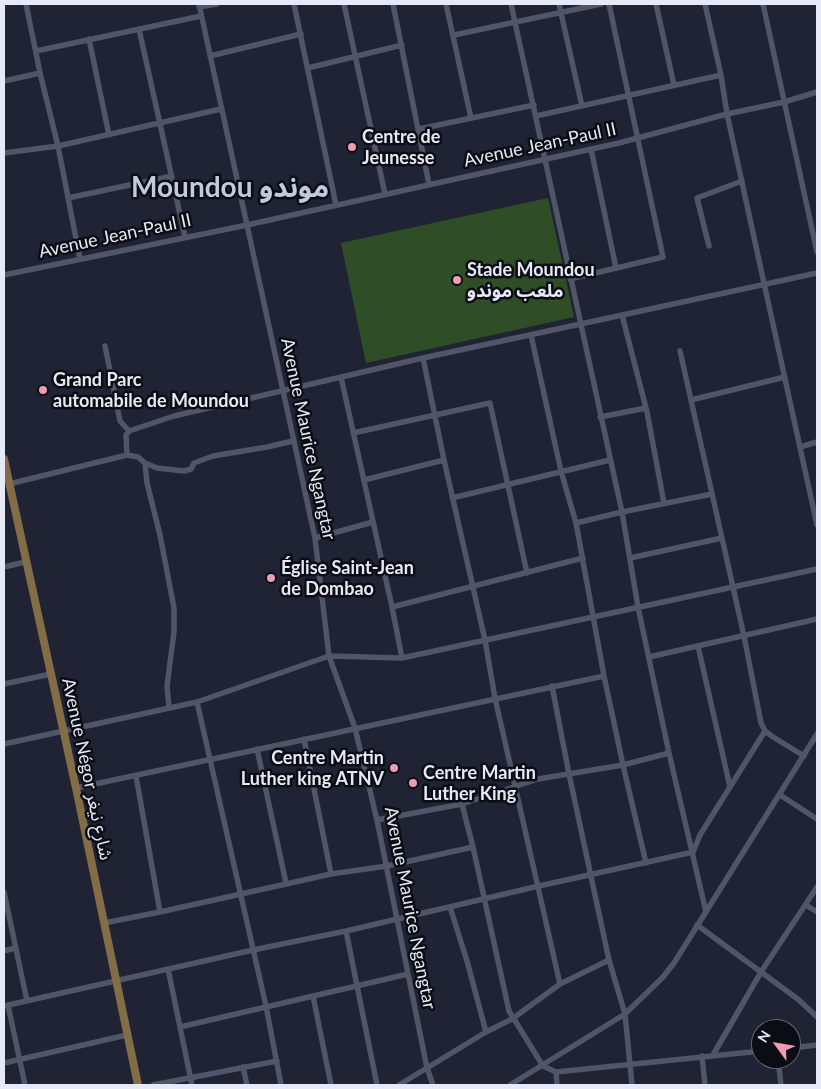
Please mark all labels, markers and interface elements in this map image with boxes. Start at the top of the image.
street label: Avenue Jean-Paul II [462,118,618,172]
place label: Centre de Jeunesse [362,126,440,168]
marker: Centre de Jeunesse [346,141,358,153]
district label: Moundou موندو [131,171,329,205]
street label: Avenue Jean-Paul II [37,209,193,263]
place label: Stade Moundou ملعب موندو [467,259,595,302]
marker: Stade Moundou ملعب موندو [451,274,463,286]
street label: Avenue Maurice Ngangtar [276,336,340,542]
place label: Grand Parc automabile de Moundou [53,369,249,412]
marker: Grand Parc automabile de Moundou [37,384,49,396]
place label: Église Saint-Jean de Dombao [281,557,414,600]
marker: Église Saint-Jean de Dombao [265,572,277,584]
street label: Avenue Négor شارع نيغر [57,676,117,862]
place label: Centre Martin Luther king ATNV [241,747,384,790]
marker: Centre Martin Luther king ATNV [388,762,400,774]
place label: Centre Martin Luther King [423,762,536,804]
marker: Centre Martin Luther King [407,777,419,789]
street label: Avenue Maurice Ngangtar [380,805,440,1011]
north arrow [751,1019,801,1069]
text: N [754,1027,774,1045]

